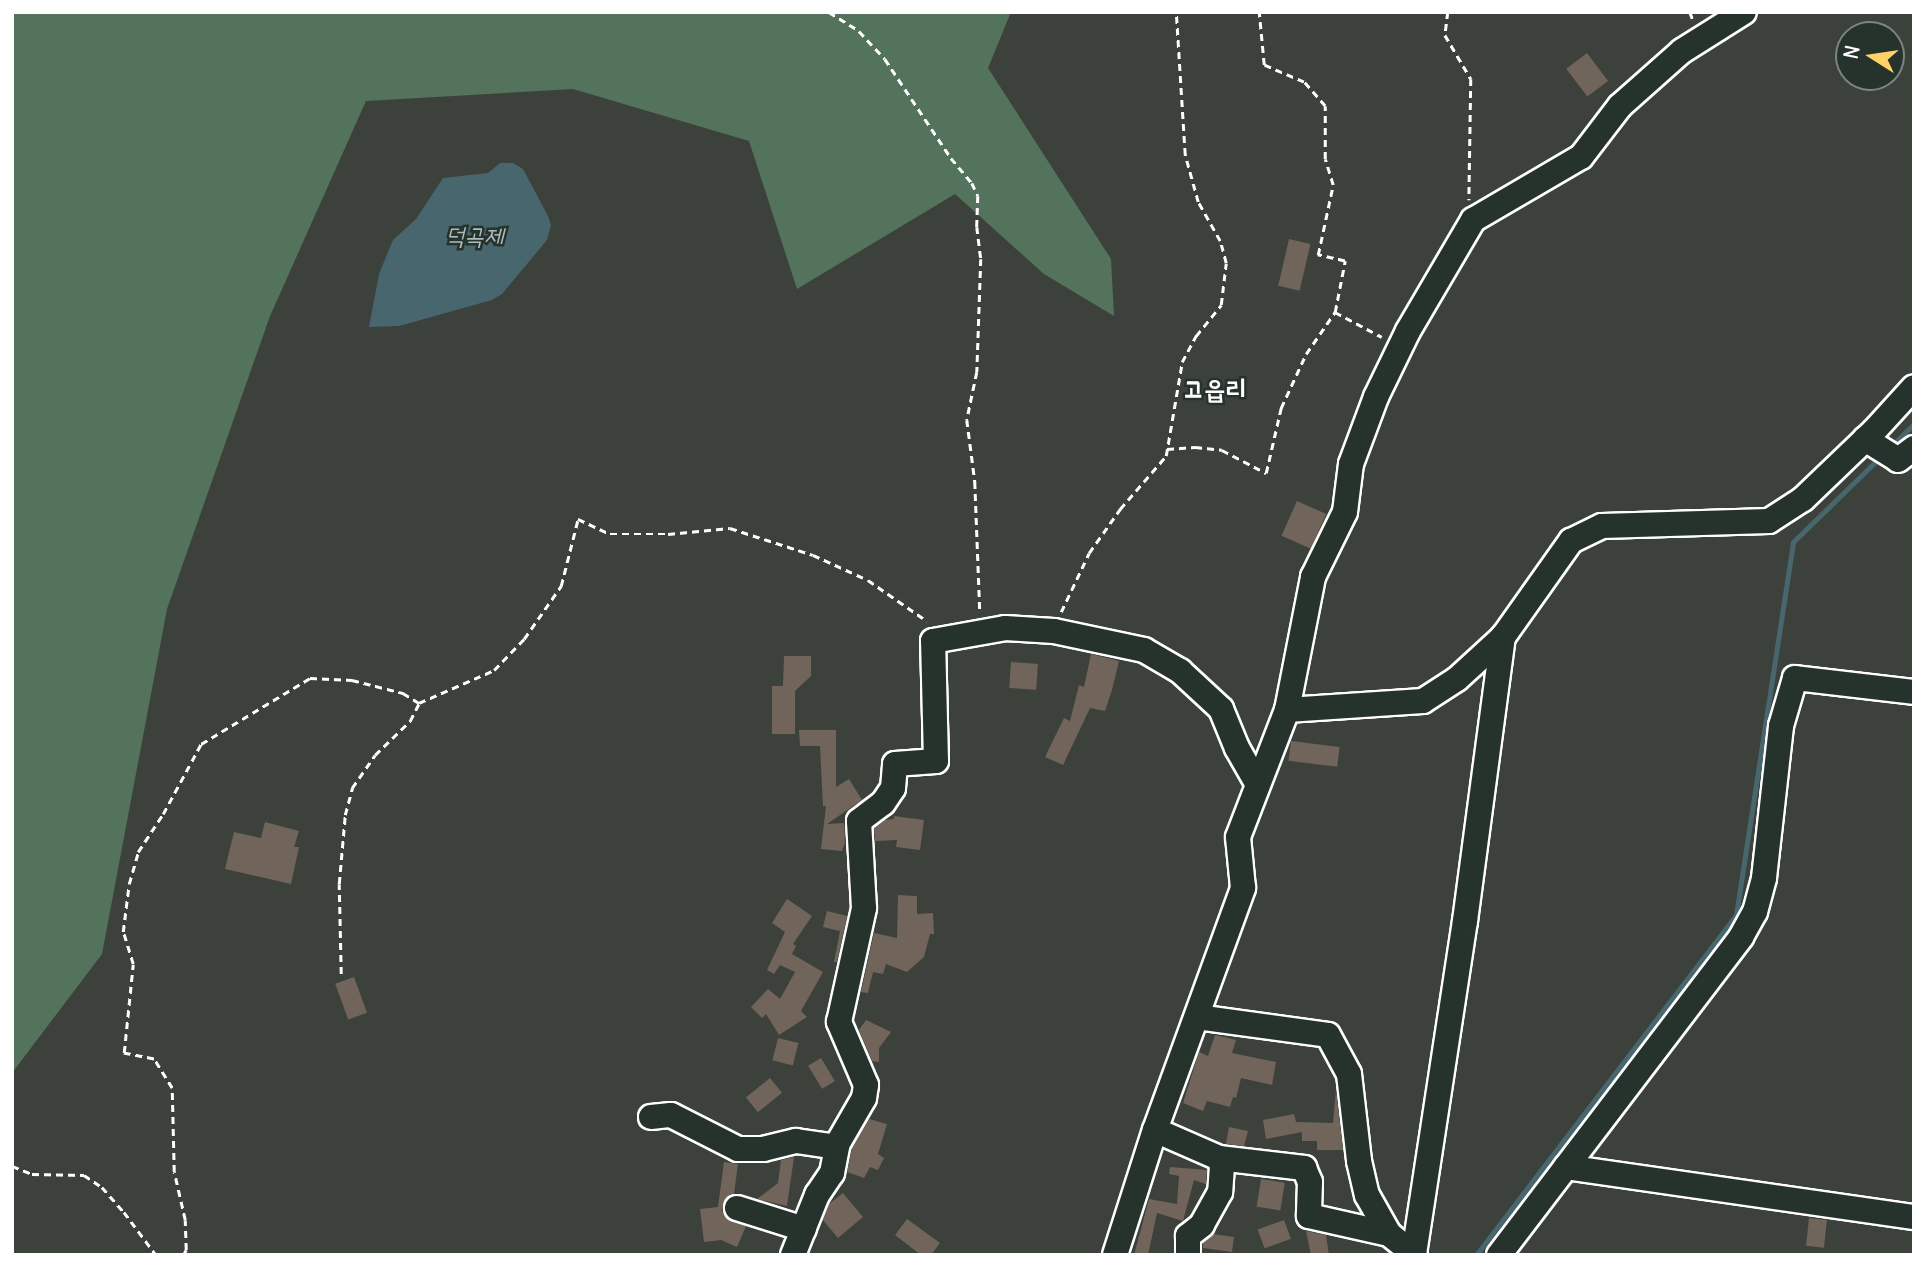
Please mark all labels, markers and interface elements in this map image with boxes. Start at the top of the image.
north arrow [1835,21,1905,91]
text: N [1838,43,1865,61]
water label: 덕곡제 [445,222,503,250]
district label: 고읍리 [1184,373,1246,405]

